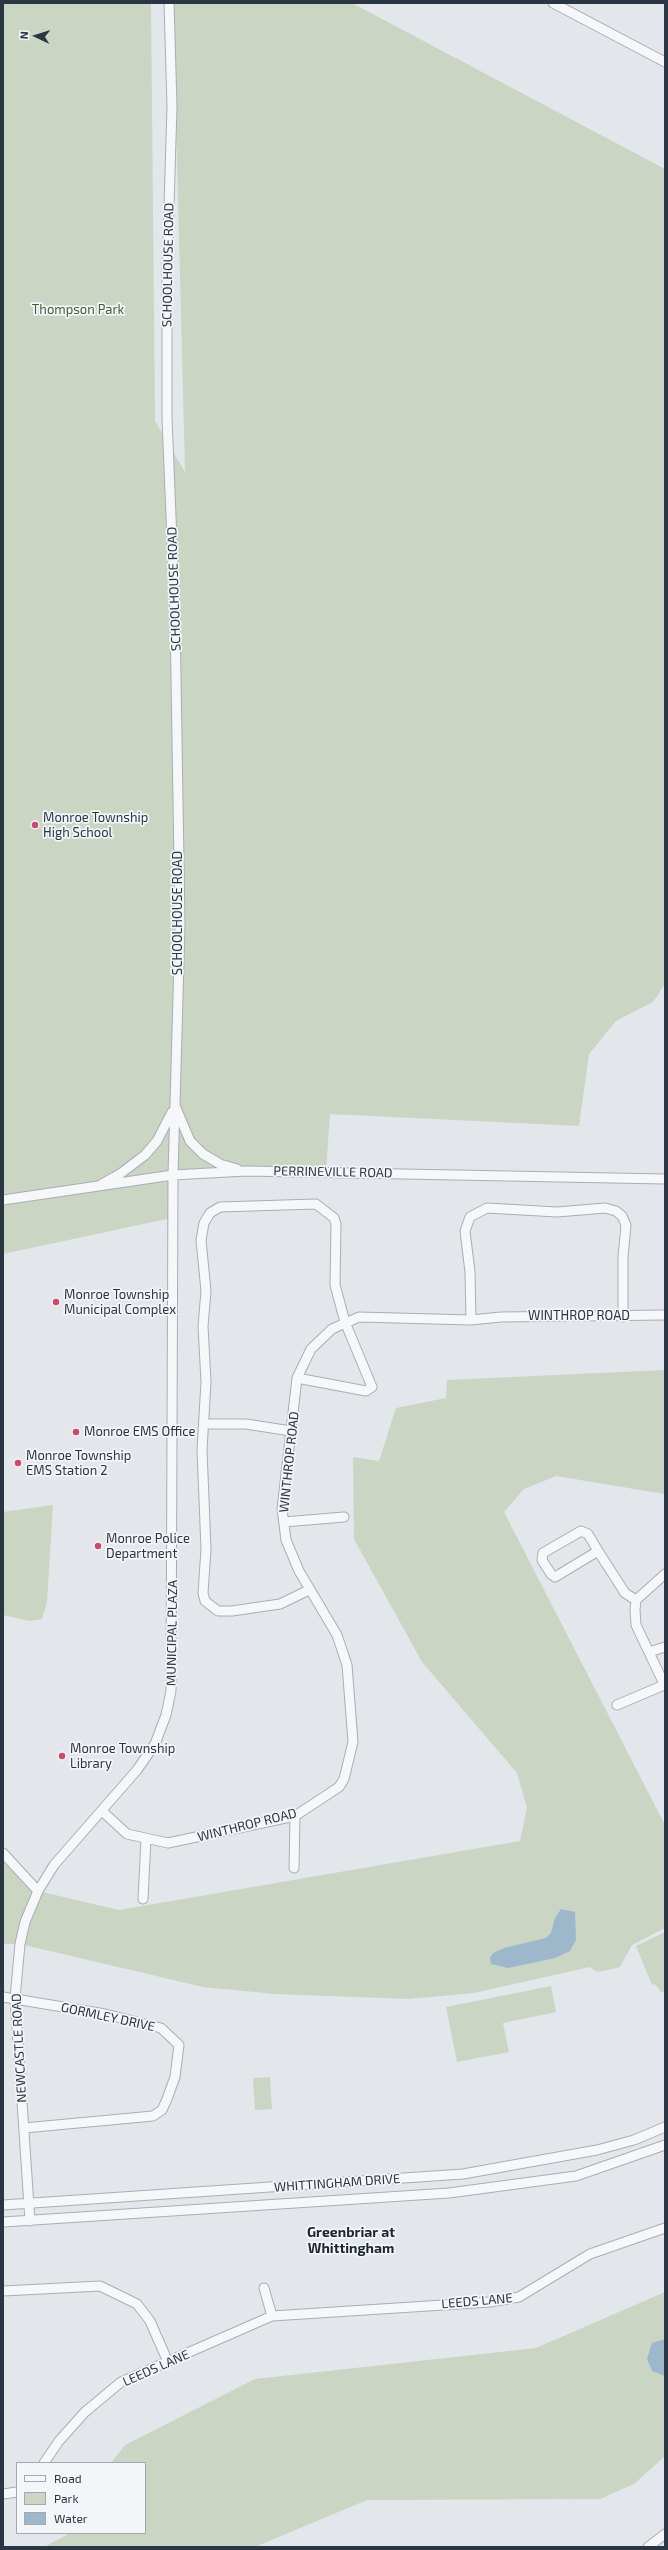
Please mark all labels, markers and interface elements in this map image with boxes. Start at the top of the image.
north arrow [16,16,56,56]
text: N [17,31,30,40]
street label: SCHOOLHOUSE ROAD [159,203,177,327]
park label: Thompson Park [32,302,124,318]
street label: SCHOOLHOUSE ROAD [164,527,184,651]
place label: Monroe Township High School [43,810,148,841]
marker: Monroe Township High School [30,820,40,830]
street label: SCHOOLHOUSE ROAD [170,851,186,975]
street label: PERRINEVILLE ROAD [273,1163,393,1181]
place label: Monroe Township Municipal Complex [64,1287,176,1318]
marker: Monroe Township Municipal Complex [51,1297,61,1307]
street label: WINTHROP ROAD [528,1308,630,1324]
street label: WINTHROP ROAD [276,1411,302,1513]
place label: Monroe EMS Office [84,1424,196,1440]
marker: Monroe EMS Office [71,1427,81,1437]
place label: Monroe Township EMS Station 2 [26,1448,131,1479]
marker: Monroe Township EMS Station 2 [13,1458,23,1468]
place label: Monroe Police Department [106,1531,190,1562]
marker: Monroe Police Department [93,1541,103,1551]
street label: MUNICIPAL PLAZA [163,1580,181,1686]
place label: Monroe Township Library [70,1741,175,1772]
marker: Monroe Township Library [57,1751,67,1761]
street label: WINTHROP ROAD [196,1805,298,1845]
street label: NEWCASTLE ROAD [8,1993,30,2103]
street label: GORMLEY DRIVE [60,1999,156,2035]
street label: WHITTINGHAM DRIVE [273,2171,401,2195]
district label: Greenbriar at Whittingham [307,2224,395,2256]
street label: LEEDS LANE [441,2290,513,2312]
street label: LEEDS LANE [120,2346,192,2390]
legend [16,2462,146,2534]
text: Road [54,2471,82,2485]
text: Park [54,2491,79,2505]
text: Water [54,2511,88,2525]

